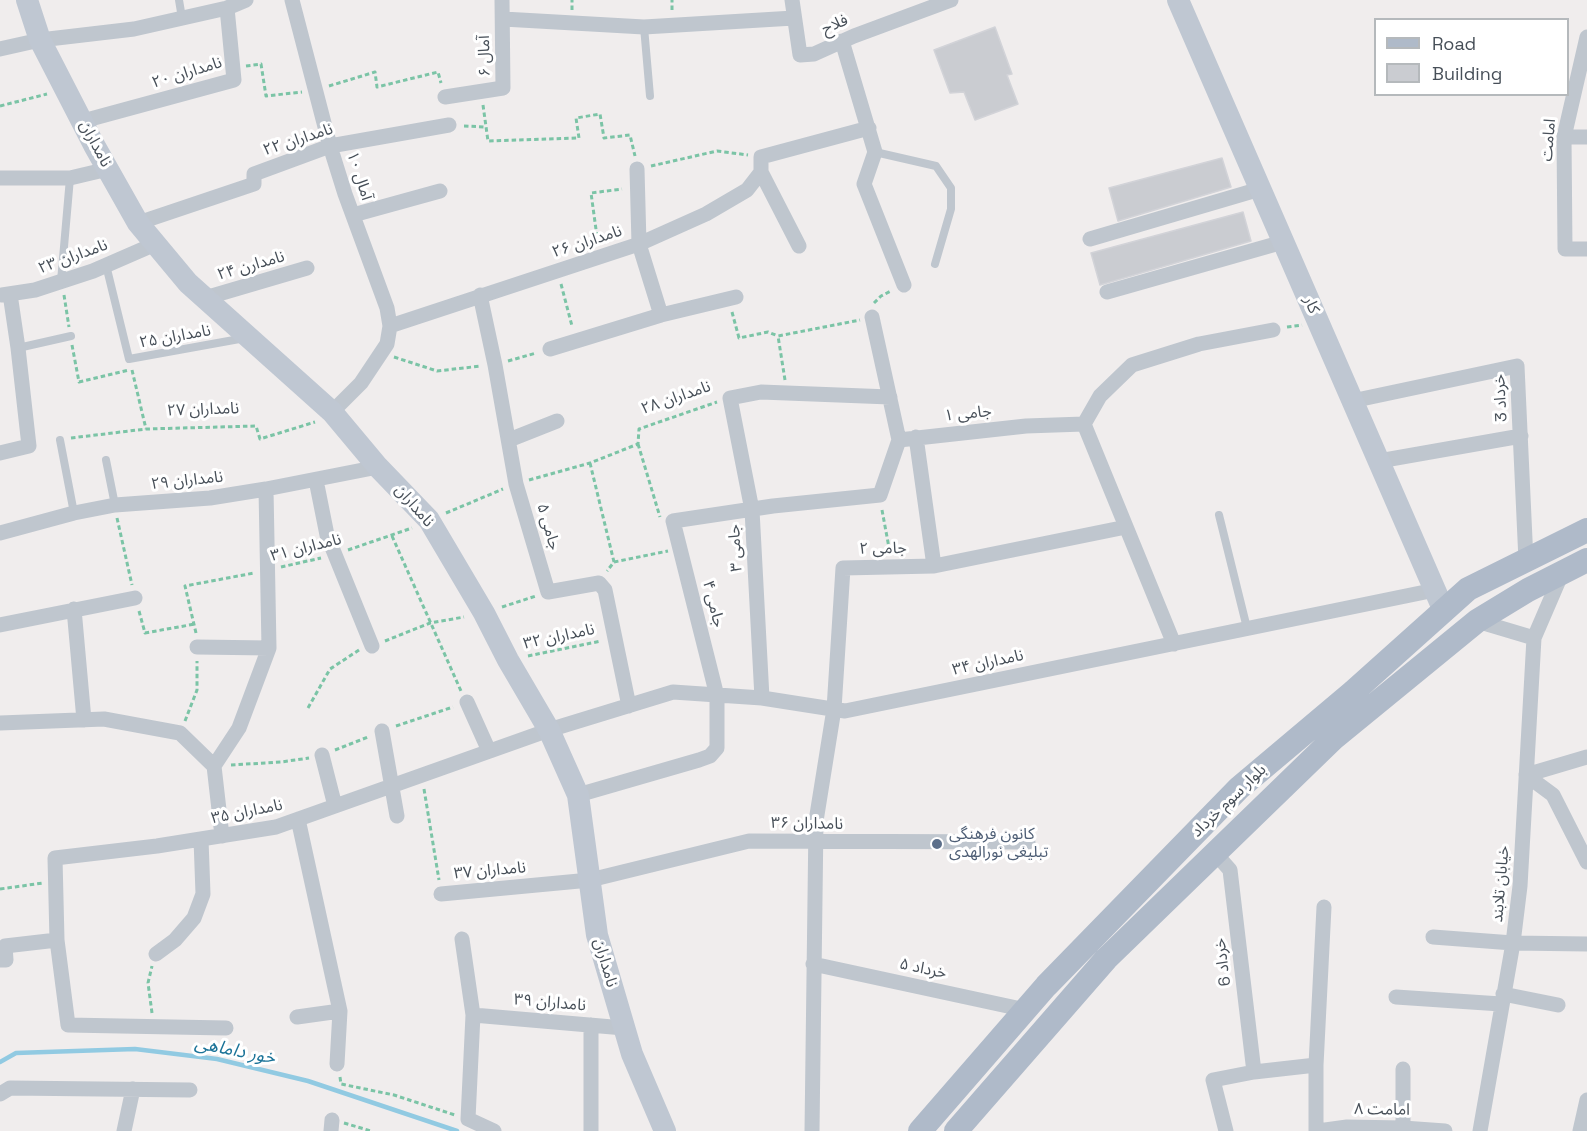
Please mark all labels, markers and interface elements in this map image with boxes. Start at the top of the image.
street label: فلاح [819,11,851,39]
legend [1374,18,1569,96]
text: Road [1432,32,1476,55]
street label: آمال ۶ [475,35,495,77]
street label: نامداران ۲۰ [150,53,224,93]
text: Building [1432,62,1502,85]
street label: نامداران [75,117,115,171]
street label: امامت [1538,118,1560,162]
street label: نامداران ۲۲ [261,120,335,160]
street label: آمال ۱۰ [342,149,376,203]
street label: نامداران ۲۶ [550,222,624,262]
street label: نامداران ۲۳ [36,236,110,278]
street label: نامدارن ۲۴ [215,247,287,285]
street label: کار [1299,293,1323,317]
street label: نامداران ۲۵ [138,321,212,353]
street label: خرداد 3 [1490,373,1512,423]
street label: نامداران ۲۸ [639,377,713,419]
street label: نامداران ۲۷ [167,399,239,421]
street label: جامی ۱ [943,402,993,426]
street label: نامداران ۲۹ [150,468,224,494]
street label: نامداران [390,481,438,531]
street label: جامی ۵ [532,502,564,552]
street label: جامی ۳ [725,524,747,572]
street label: نامداران ۳۱ [269,530,343,566]
street label: جامی ۲ [859,539,907,559]
street label: جامی ۴ [698,579,728,629]
street label: نامداران ۳۲ [522,620,596,654]
street label: نامداران ۳۴ [951,646,1025,680]
street label: بلوار سوم خرداد [1188,760,1270,842]
street label: نامداران ۳۵ [210,796,284,828]
street label: نامداران ۳۶ [771,814,843,834]
place label: کانون فرهنگی تبلیغی نورالهدی [949,825,1048,863]
marker: کانون فرهنگی تبلیغی نورالهدی [930,837,944,851]
street label: خیابان تلابند [1488,845,1514,923]
street label: نامداران ۳۷ [453,858,527,884]
street label: نامداران [589,936,621,990]
street label: خرداد 6 [1211,937,1235,987]
street label: خرداد ۵ [898,955,948,983]
street label: نامداران ۳۹ [513,990,587,1016]
water label: خور داماهی [193,1033,277,1069]
street label: امامت ۸ [1354,1100,1410,1120]

